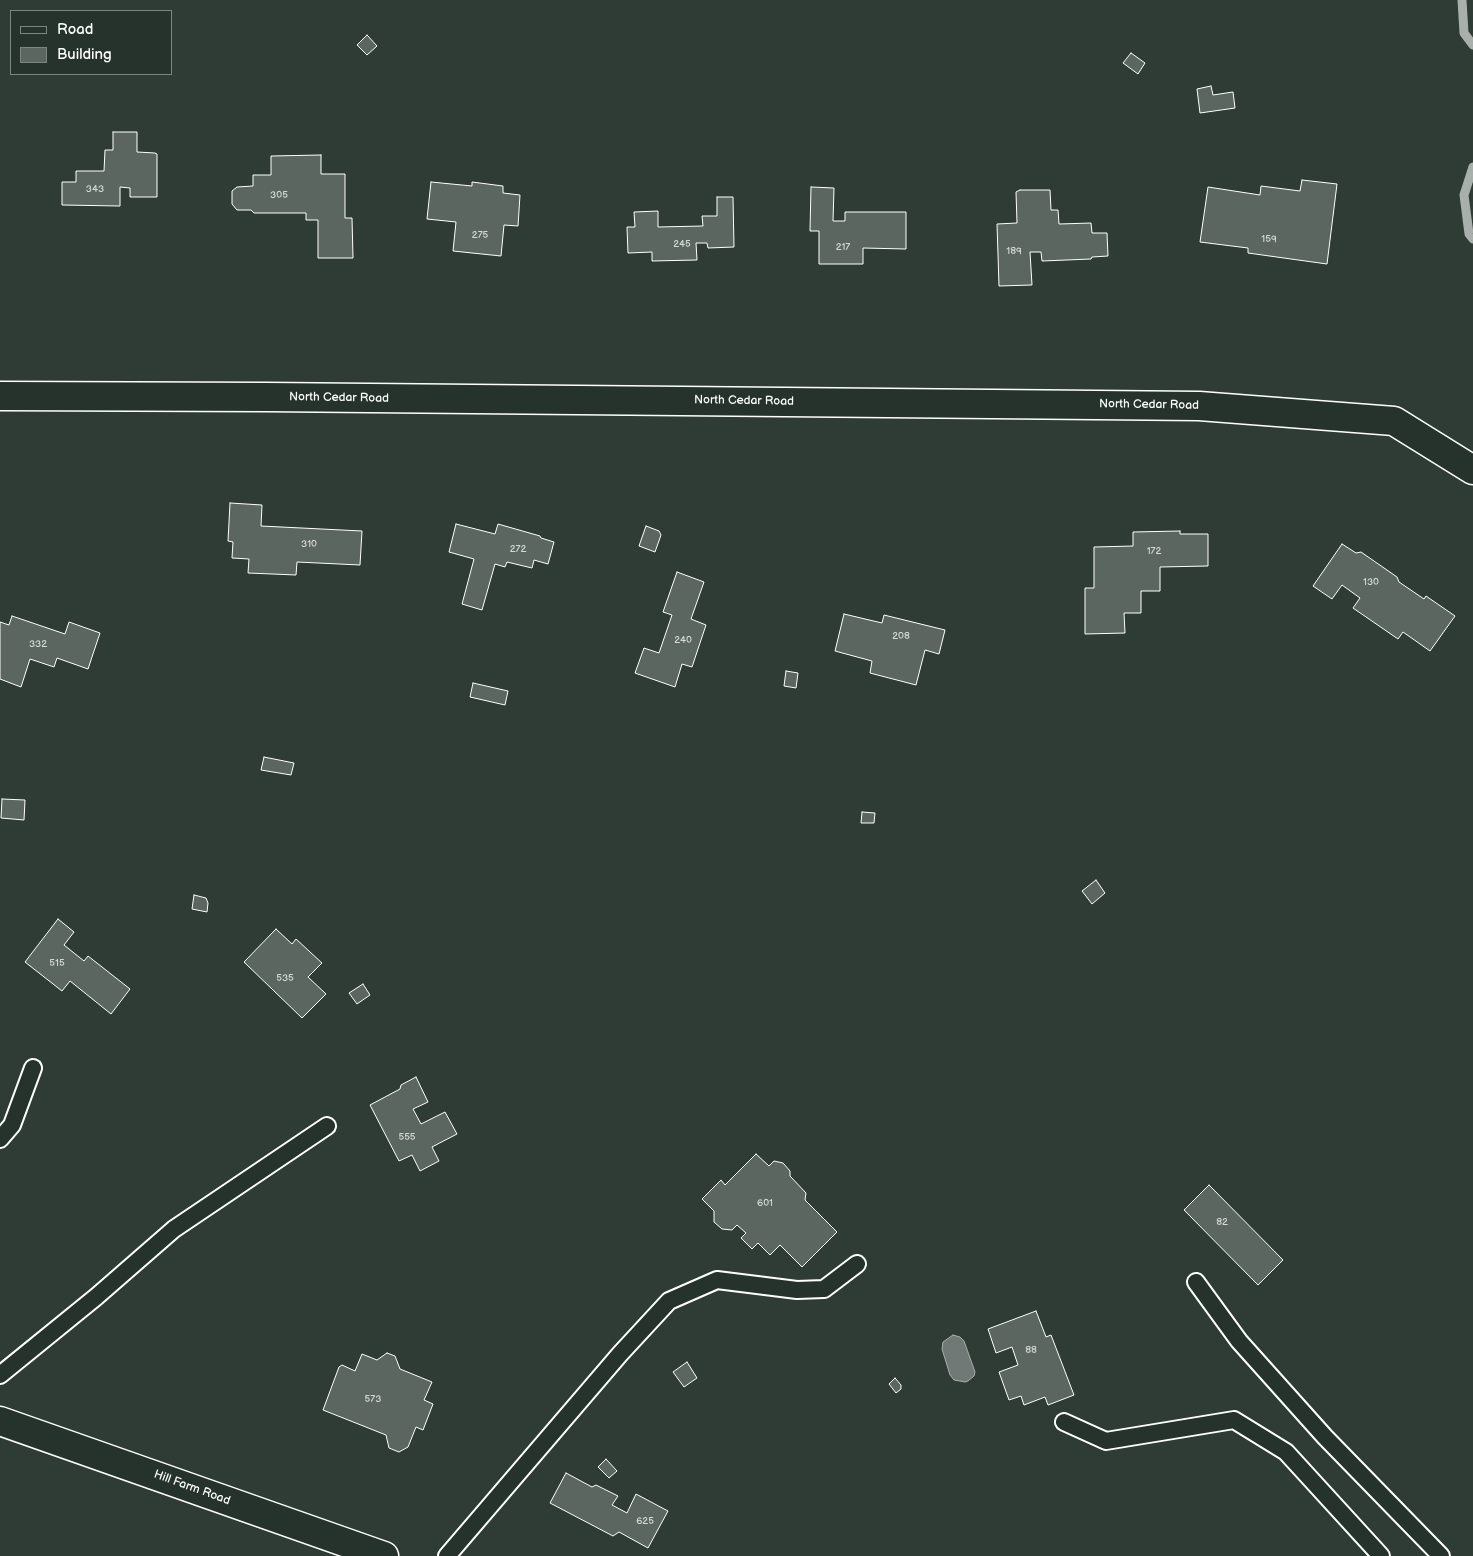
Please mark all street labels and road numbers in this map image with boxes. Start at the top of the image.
street label: North Cedar Road [289,390,389,406]
street label: North Cedar Road [694,393,794,409]
street label: North Cedar Road [1099,397,1199,413]
street label: Hill Farm Road [152,1468,232,1508]

